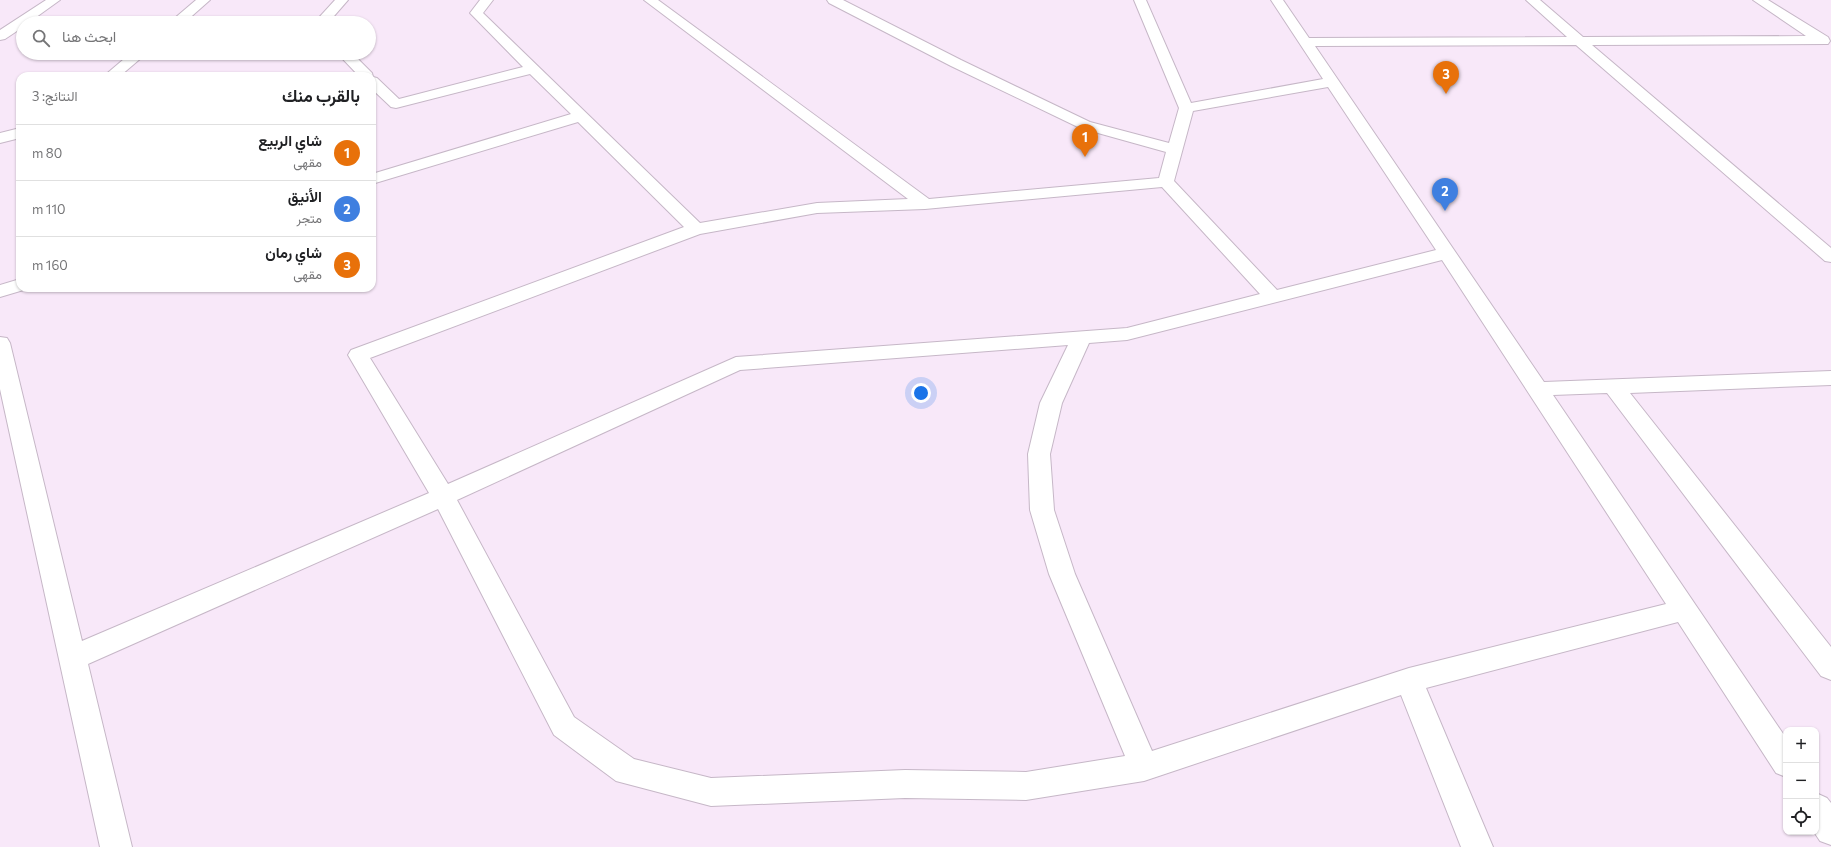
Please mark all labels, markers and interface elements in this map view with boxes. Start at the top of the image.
search box [16,16,376,60]
icon: search [30,27,52,49]
text: ابحث هنا [62,27,116,45]
pin: 3 [1433,61,1459,94]
text: بالقرب منك [282,85,360,106]
text: النتائج: 3 [32,88,77,104]
pin: 1 [1072,124,1098,157]
text: شاي الربيع [258,131,322,149]
text: 80 m [32,145,62,161]
text: 1 [344,145,350,161]
text: مقهى [293,154,322,170]
pin: 2 [1432,178,1458,211]
text: الأنيق [288,187,322,205]
text: 110 m [32,201,65,217]
text: 2 [343,201,351,217]
text: متجر [297,210,322,226]
text: شاي رمان [265,243,322,261]
text: 160 m [32,257,68,273]
text: 3 [343,257,351,273]
text: مقهى [293,266,322,282]
your location [911,383,931,403]
map controls [1783,727,1819,835]
button: + [1783,727,1819,763]
button: − [1783,763,1819,799]
button: locate [1783,799,1819,835]

